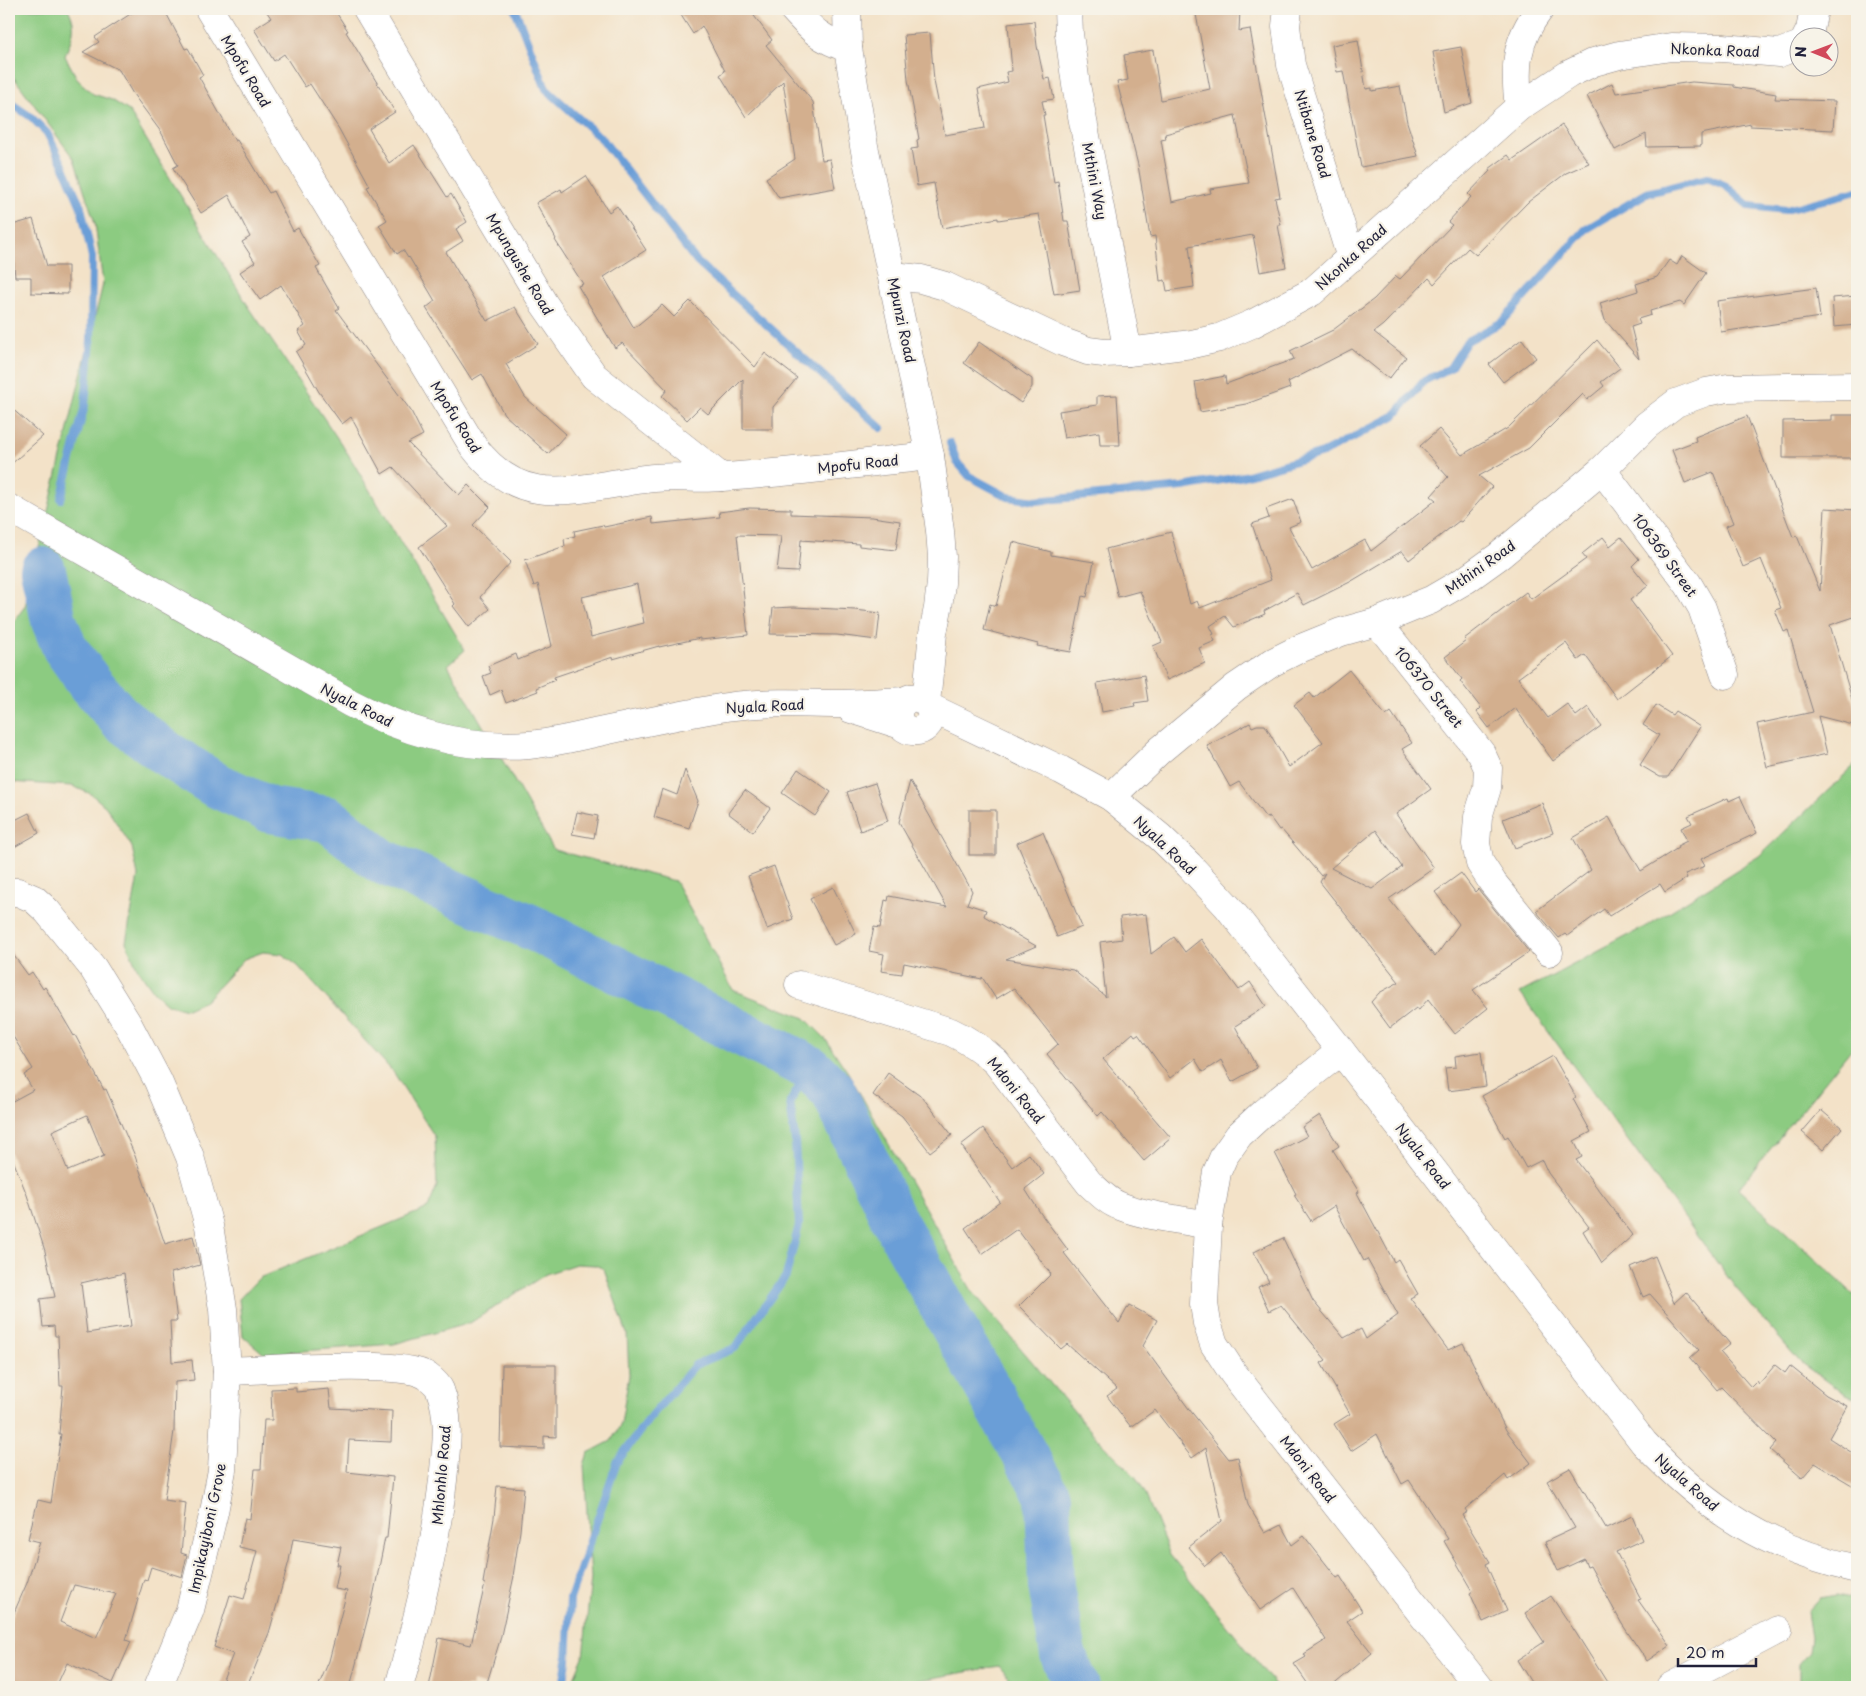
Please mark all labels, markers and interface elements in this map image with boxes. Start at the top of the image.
north arrow [1788,28,1838,78]
street label: Mpofu Road [216,31,276,111]
street label: Nkonka Road [1670,38,1760,62]
text: N [1790,46,1811,57]
street label: Ntibane Road [1290,87,1336,181]
street label: Mthini Way [1077,141,1113,221]
street label: Mpungushe Road [481,209,559,319]
street label: Nkonka Road [1311,219,1391,295]
street label: Mpunzi Road [883,275,921,365]
street label: Mpofu Road [426,377,486,457]
street label: Mpofu Road [816,449,900,479]
street label: 106369 Street [1628,509,1703,601]
street label: Mthini Road [1441,535,1519,599]
street label: 106370 Street [1390,642,1468,732]
street label: Nyala Road [317,678,397,732]
street label: Nyala Road [725,693,805,719]
street label: Nyala Road [1129,810,1201,880]
street label: Mdoni Road [983,1052,1049,1128]
street label: Nyala Road [1390,1118,1456,1194]
street label: Mhlonhlo Road [426,1424,456,1526]
street label: Mdoni Road [1275,1431,1341,1507]
street label: Nyala Road [1650,1448,1724,1516]
street label: Impikayiboni Grove [183,1461,231,1595]
scale bar [1678,1636,1756,1668]
text: 20 m [1686,1640,1725,1663]

